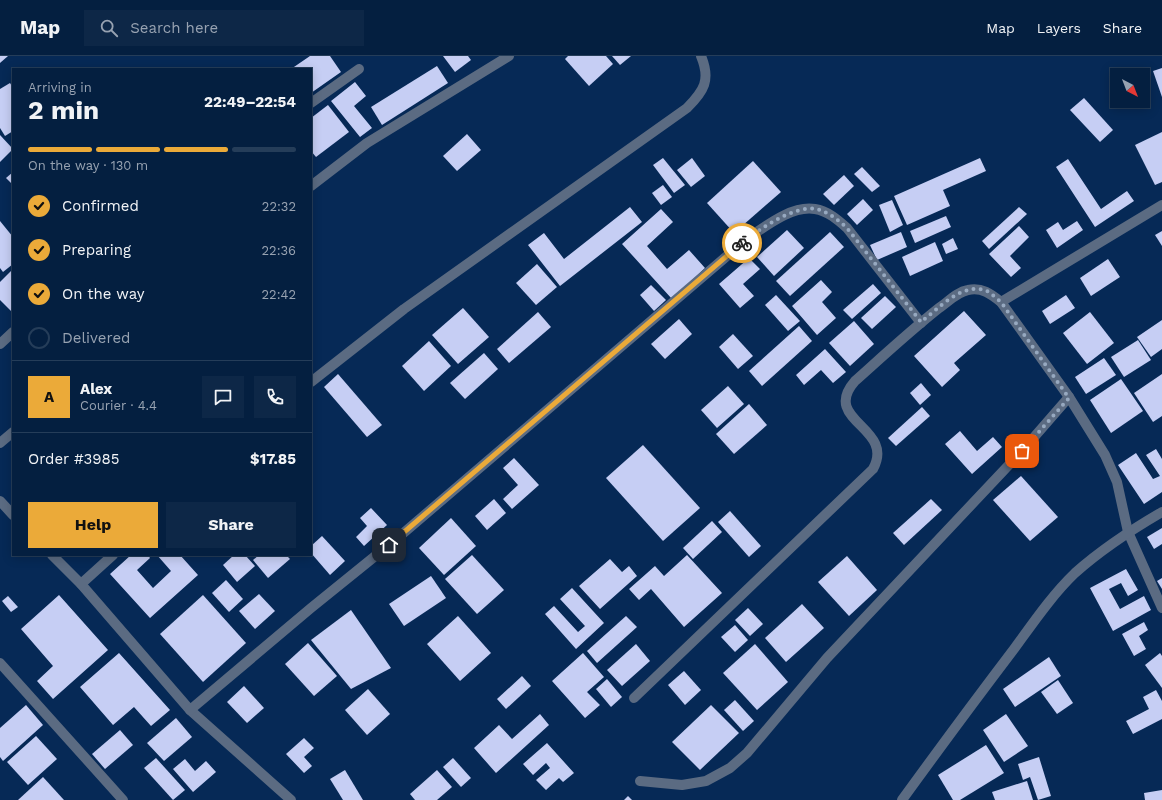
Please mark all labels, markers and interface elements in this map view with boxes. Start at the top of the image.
search box [84,10,364,46]
text: Map [20,16,60,39]
icon: search [98,17,120,39]
text: Search here [130,19,218,37]
text: Map [986,20,1015,36]
text: Layers [1037,20,1081,36]
text: Share [1103,20,1142,36]
north arrow [1110,68,1150,108]
map controls [1110,68,1150,108]
text: Arriving in [28,80,92,95]
text: 22:49–22:54 [204,93,296,111]
text: 2 min [28,95,99,125]
text: On the way · 130 m [28,158,148,173]
icon: check [28,195,50,217]
text: Confirmed [62,197,139,215]
text: 22:32 [262,199,296,214]
courier [722,223,762,263]
icon: bike [731,232,753,254]
icon: check [28,239,50,261]
text: Preparing [62,241,131,259]
text: 22:36 [262,243,296,258]
icon: check [28,283,50,305]
text: On the way [62,285,144,303]
text: 22:42 [261,287,296,302]
text: Delivered [62,329,130,347]
button: chat [202,376,244,418]
button: phone [254,376,296,418]
text: Alex [80,380,112,398]
text: A [44,388,54,406]
text: Courier · 4.4 [80,398,157,413]
pin [1005,434,1039,468]
icon: bag [1011,440,1033,462]
text: Order #3985 [28,450,120,468]
text: $17.85 [250,450,296,468]
button: Help [28,502,158,548]
button: Share [166,502,296,548]
pin [372,528,406,562]
icon: home [378,534,400,556]

